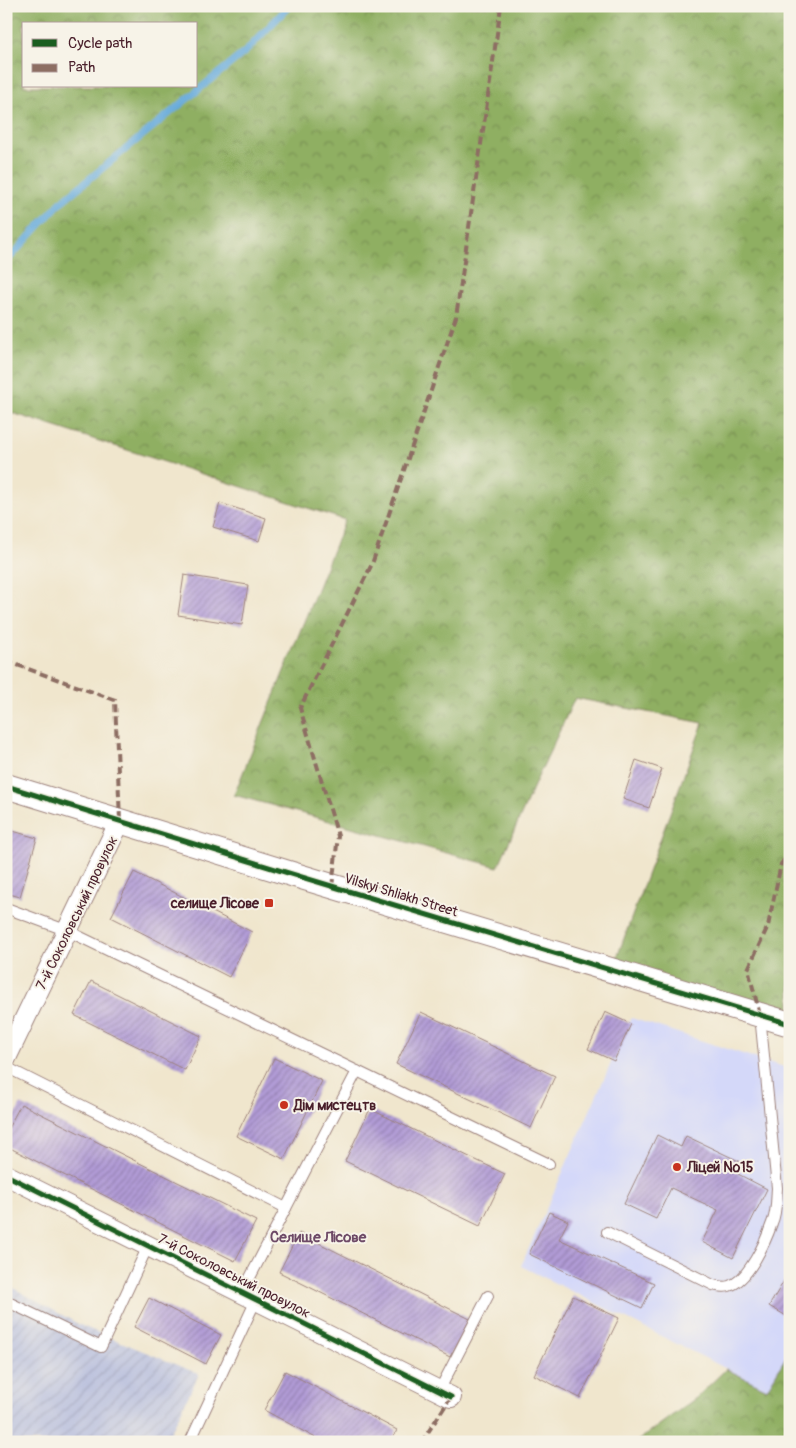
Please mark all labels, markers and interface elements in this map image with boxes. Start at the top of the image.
legend [22,22,198,88]
text: Cycle path [68,34,132,53]
text: Path [68,58,95,77]
street label: 7-й Соколовський провулок [32,833,122,993]
street label: Vilskyi Shliakh Street [342,870,460,921]
place label: селище Лісове [170,895,260,912]
marker: селище Лісове [263,897,275,909]
place label: Дім мистецтв [293,1097,376,1114]
marker: Дім мистецтв [278,1099,290,1111]
place label: Ліцей №15 [686,1159,754,1176]
marker: Ліцей №15 [671,1161,683,1173]
district label: Селище Лісове [270,1228,367,1247]
street label: 7-й Соколовський провулок [155,1230,313,1322]

